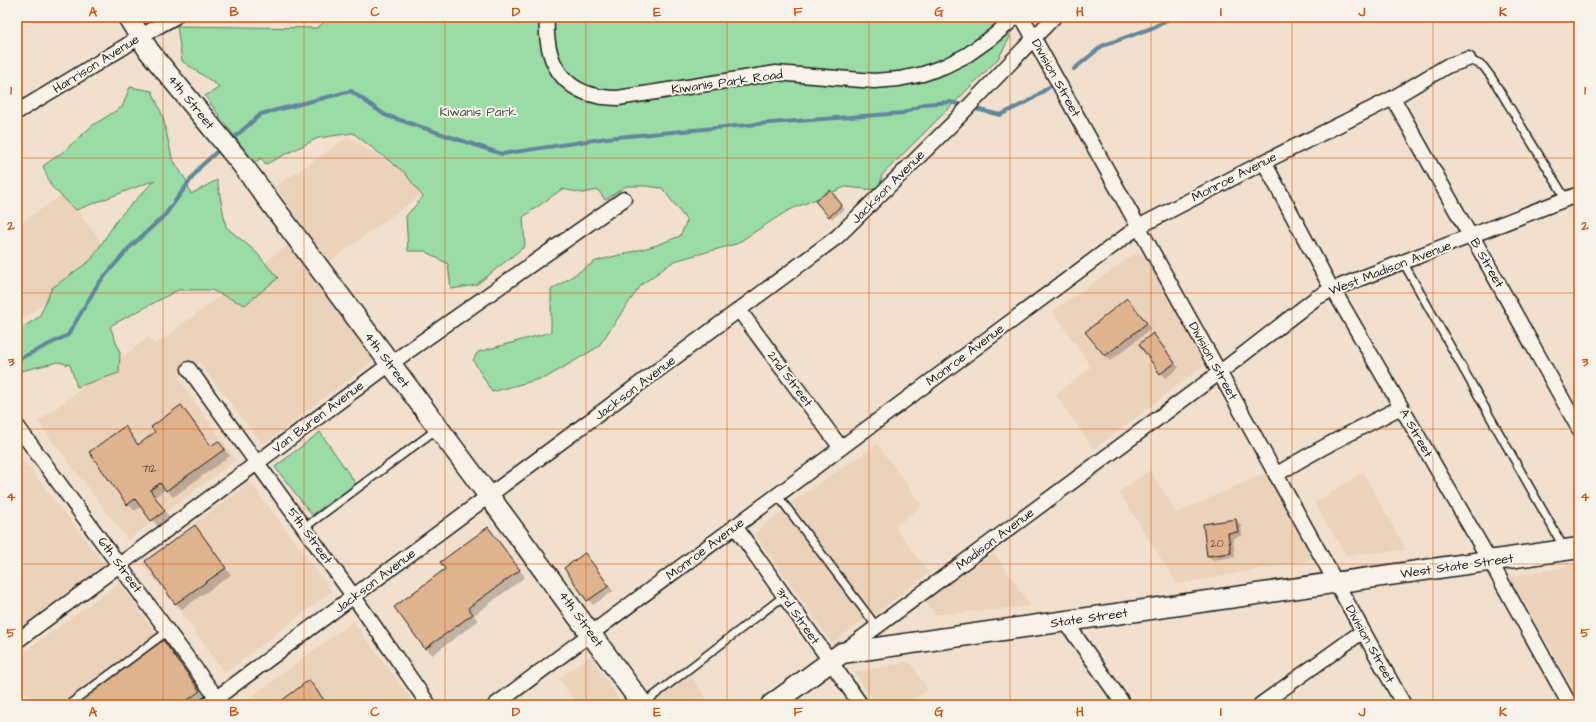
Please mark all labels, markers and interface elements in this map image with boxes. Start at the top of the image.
text: A [89,3,98,21]
text: B [229,3,239,21]
text: C [370,3,380,21]
text: D [512,3,521,21]
text: E [653,3,661,21]
text: F [793,3,803,21]
text: G [934,3,944,21]
text: H [1076,3,1084,21]
text: I [1220,3,1222,21]
text: J [1358,3,1366,21]
text: K [1499,3,1507,21]
street label: Harrison Avenue [49,30,143,98]
street label: Division Street [1027,36,1085,121]
street label: Kiwanis Park Road [670,65,784,99]
street label: 4th Street [163,71,219,134]
text: 1 [10,81,12,99]
text: 1 [1584,81,1586,99]
park label: Kiwanis Park [439,103,517,121]
street label: Jackson Avenue [847,146,929,228]
street label: Monroe Avenue [1188,148,1280,206]
text: 2 [6,217,15,235]
text: 2 [1580,217,1589,235]
street label: B Street [1466,235,1509,292]
street label: West Madison Avenue [1326,236,1454,300]
street label: Division Street [1184,319,1242,404]
street label: Monroe Avenue [922,320,1008,390]
street label: 4th Street [360,328,414,392]
street label: 2nd Street [763,347,817,411]
street label: Jackson Avenue [591,351,679,425]
text: 3 [7,353,15,371]
text: 3 [1581,353,1589,371]
street label: Van Buren Avenue [268,377,368,457]
street label: A Street [1395,405,1438,461]
house number: 712 [142,461,157,476]
text: 4 [7,488,16,506]
text: 4 [1581,488,1590,506]
street label: 5th Street [283,504,337,569]
street label: Madison Avenue [952,504,1038,574]
street label: Monroe Avenue [662,514,748,584]
street label: 6th Street [94,533,147,597]
house number: 20 [1210,536,1224,551]
street label: Jackson Avenue [331,544,419,618]
street label: West State Street [1399,549,1515,583]
street label: 3rd Street [772,584,825,649]
street label: 4th Street [554,587,608,652]
street label: Division Street [1341,602,1399,687]
street label: State Street [1049,604,1130,632]
text: 5 [6,624,16,642]
text: 5 [1580,624,1590,642]
text: A [89,703,98,721]
text: B [229,703,239,721]
text: C [370,703,380,721]
text: D [512,703,521,721]
text: E [653,703,661,721]
text: F [793,703,803,721]
text: G [934,703,944,721]
text: H [1076,703,1084,721]
text: I [1220,703,1222,721]
text: J [1358,703,1366,721]
text: K [1499,703,1507,721]

